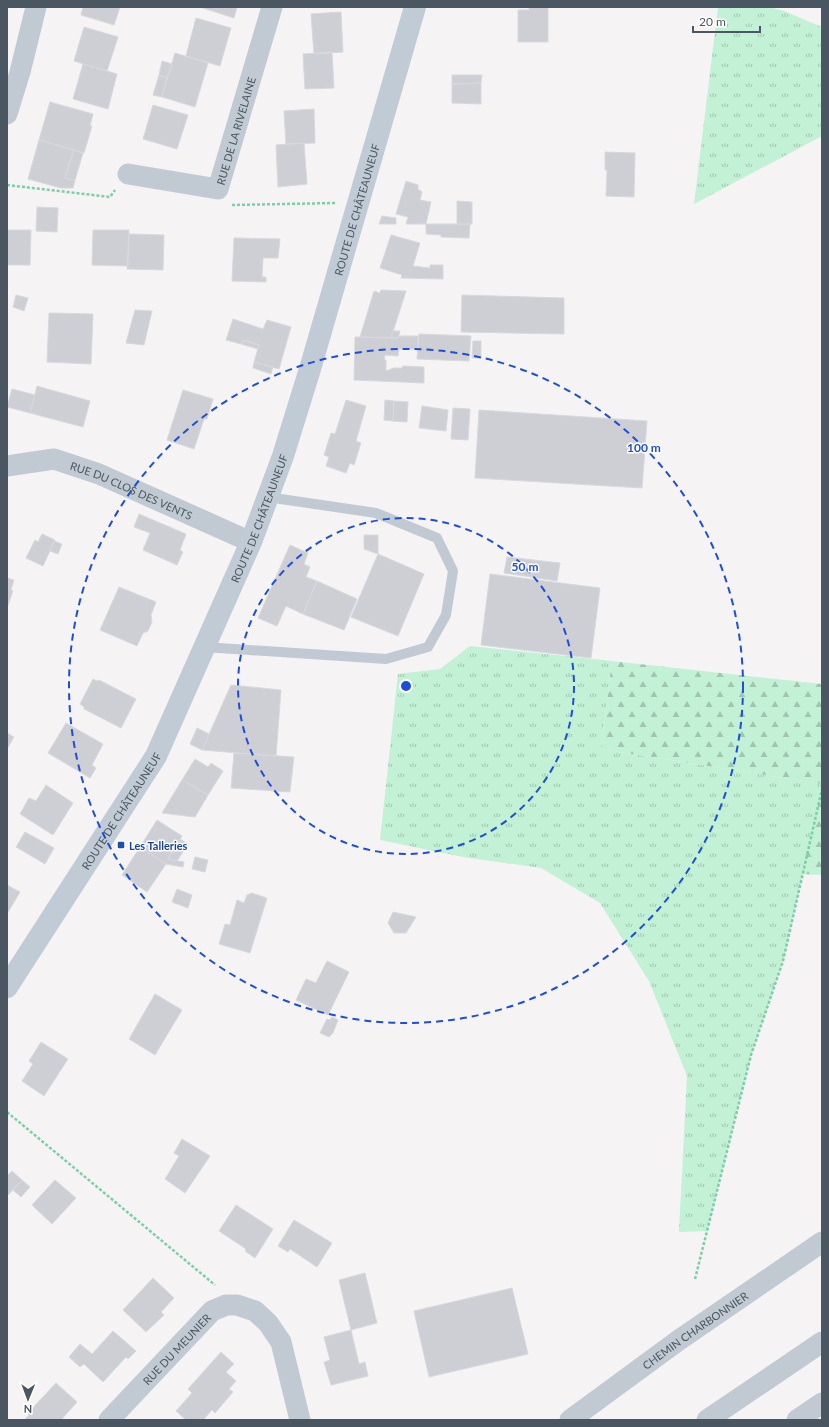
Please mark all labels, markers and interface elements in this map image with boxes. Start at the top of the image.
scale bar [693,8,760,34]
text: 20 m [699,14,726,29]
street label: RUE DE LA RIVELAINE [213,75,257,186]
street label: ROUTE DE CHÂTEAUNEUF [331,142,382,277]
text: 100 m [627,440,661,455]
street label: ROUTE DE CHÂTEAUNEUF [227,452,290,584]
street label: RUE DU CLOS DES VENTS [69,458,195,522]
text: 50 m [512,559,538,574]
centre of rings [399,679,413,693]
street label: ROUTE DE CHÂTEAUNEUF [78,750,163,872]
place label: Les Talleries [129,839,188,852]
marker: Les Talleries [116,840,126,850]
street label: CHEMIN CHARBONNIER [640,1288,750,1371]
street label: RUE DU MEUNIER [140,1310,213,1387]
north arrow [8,1379,48,1419]
text: N [23,1403,32,1416]

